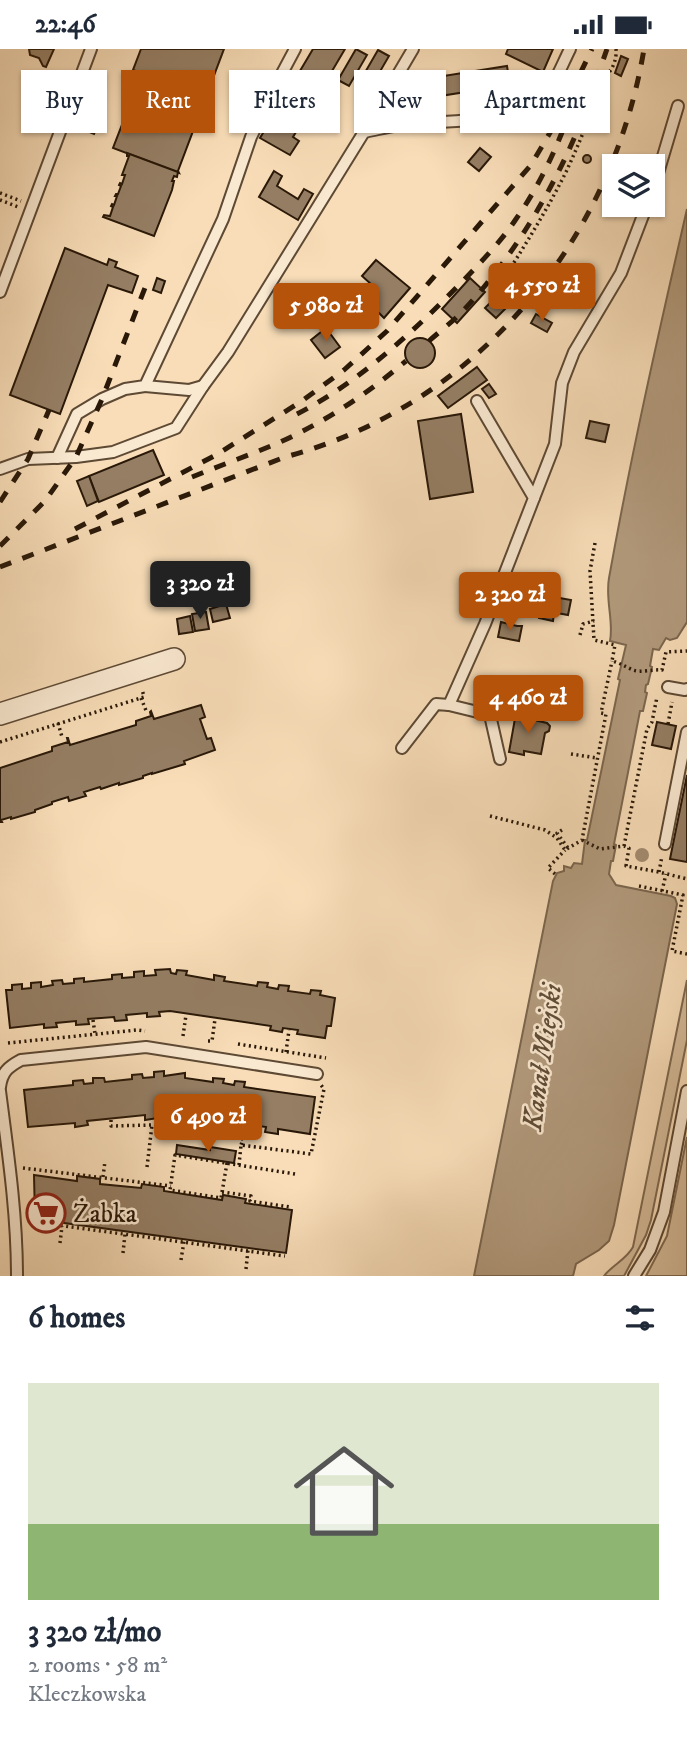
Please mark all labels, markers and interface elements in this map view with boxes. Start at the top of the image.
text: 22:46 [35,8,96,41]
chip: Buy [21,70,107,133]
chip: Rent [121,70,215,133]
chip: Filters [229,70,340,133]
chip: New [354,70,446,133]
chip: Apartment [460,70,610,133]
map controls [602,154,665,217]
button: layers [602,154,665,217]
pin: 4 550 zł [470,264,614,323]
text: 4 550 zł [504,271,580,300]
pin: 5 980 zł [254,283,398,343]
text: 5 980 zł [289,291,363,320]
pin: 3 320 zł [128,561,272,621]
text: 3 320 zł [166,569,234,598]
pin: 2 320 zł [438,573,582,632]
text: 2 320 zł [475,580,545,609]
pin: 4 460 zł [456,675,600,735]
text: 4 460 zł [489,683,567,712]
water label: Kanał Miejski [515,980,570,1134]
pin: 6 490 zł [136,1095,280,1154]
text: 6 490 zł [170,1102,246,1131]
supermarket icon: Żabka [25,1192,67,1234]
place label: Żabka [73,1198,137,1231]
icon: filters [621,1299,659,1337]
text: 6 homes [28,1300,125,1337]
icon: home [281,1428,407,1554]
text: 3 320 zł/mo [28,1614,161,1651]
text: 2 rooms · 58 m² [28,1651,167,1680]
text: Kleczkowska [28,1680,146,1709]

